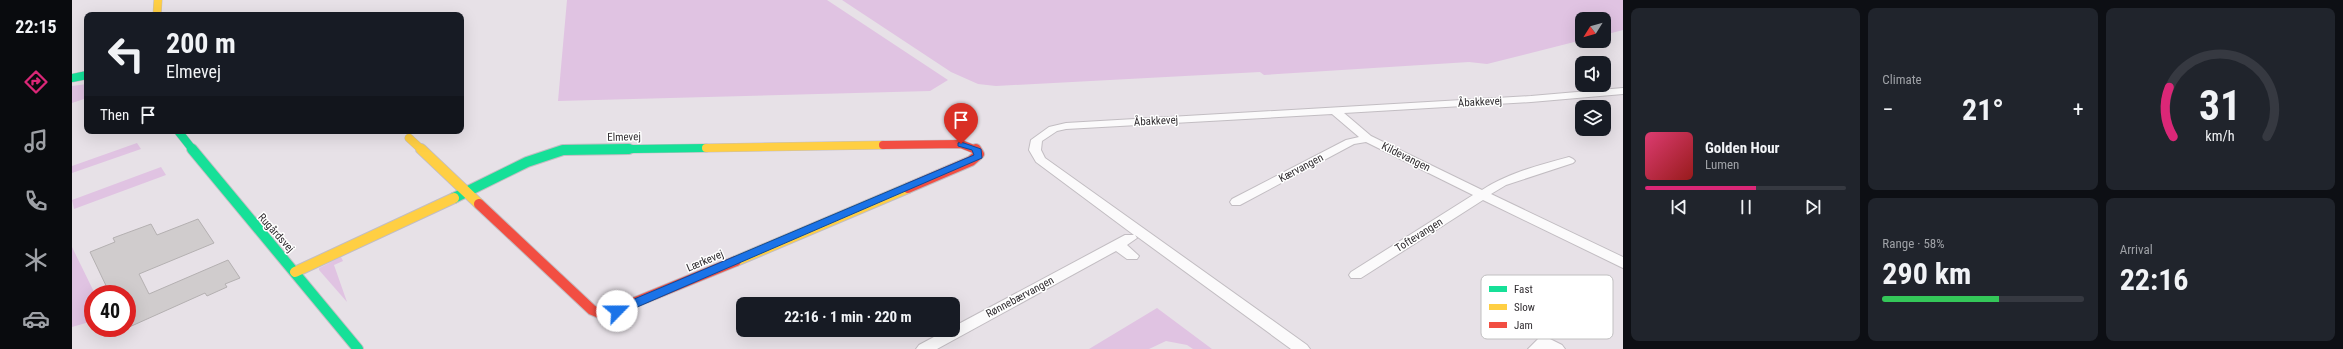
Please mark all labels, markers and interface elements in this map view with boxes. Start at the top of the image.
north arrow [1575,12,1611,48]
map controls [1575,12,1611,136]
text: 22:15 [15,16,57,37]
text: 200 m [166,27,236,60]
icon: left [100,28,152,80]
button: sound [1575,56,1611,92]
text: Elmevej [166,61,221,82]
icon: directions [22,68,50,96]
text: Climate [1882,72,1922,87]
text: 31 [2199,81,2241,130]
text: 21° [1962,92,2004,127]
street label: Åbakkevej [1458,93,1502,110]
text: − [1882,97,1893,122]
text: + [2073,97,2084,122]
button: layers [1575,100,1611,136]
pin [944,103,978,144]
icon: arrive [137,104,159,126]
text: Then [100,106,129,124]
icon: arrive [950,109,972,131]
street label: Åbakkevej [1134,112,1178,129]
icon: music [22,127,50,155]
text: km/h [2206,127,2235,143]
street label: Elmevej [607,130,641,144]
text: Golden Hour [1705,139,1780,157]
street label: Kildevangen [1379,140,1433,174]
street label: Kærvangen [1276,151,1326,185]
text: Lumen [1705,157,1739,172]
icon: phone [22,187,50,215]
icon: previous [1668,196,1690,218]
icon: pause [1735,196,1757,218]
icon: next [1802,196,1824,218]
street label: Rugårdsvej [255,211,297,255]
street label: Toftevangen [1393,215,1445,255]
text: Range · 58% [1882,236,1944,251]
text: Arrival [2120,242,2153,257]
icon: climate [22,246,50,274]
street label: Lærkevej [685,247,725,275]
text: 290 km [1882,256,1971,291]
text: 22:16 [2120,262,2189,297]
street label: Rønnebærvangen [984,274,1056,320]
legend [1481,275,1613,339]
text: Fast [1514,283,1533,296]
speed limit sign: 40 [84,285,136,337]
position arrow [596,290,638,332]
text: Slow [1514,301,1535,314]
icon: car [22,305,50,333]
text: 22:16 · 1 min · 220 m [784,308,912,326]
text: Jam [1514,319,1533,332]

